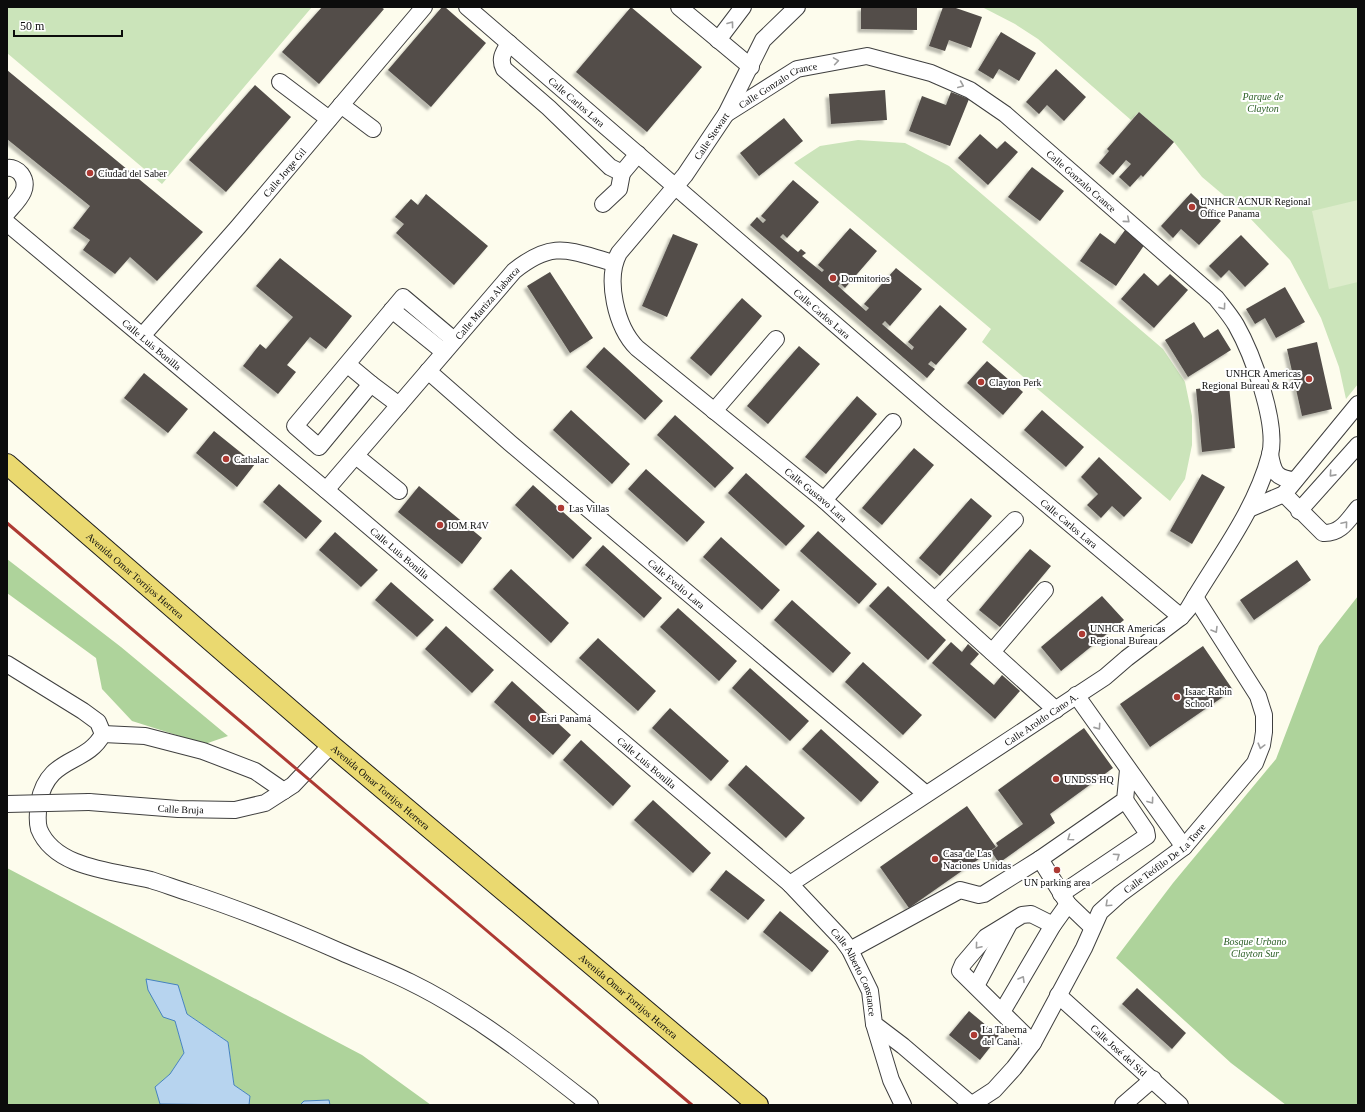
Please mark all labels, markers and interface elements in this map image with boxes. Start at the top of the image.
scale bar [14,12,122,38]
text: 50 m [20,19,45,33]
one-way arrow [726,21,733,28]
one-way arrow [833,57,839,66]
street label: Calle Gonzalo Crance [737,60,818,111]
street label: Calle Carlos Lara [546,75,607,130]
one-way arrow [957,81,964,89]
park label: Parque de Clayton [1241,91,1284,114]
street label: Calle Stewart [692,111,731,162]
street label: Calle Jorge Gil [261,146,309,199]
street label: Calle Gonzalo Crance [1044,148,1119,215]
marker: Ciudad del Saber [85,168,95,178]
place label: Ciudad del Saber [98,168,168,179]
place label: UNHCR ACNUR Regional Office Panama [1200,196,1311,219]
marker: UNHCR ACNUR Regional Office Panama [1187,202,1197,212]
one-way arrow [1122,215,1129,222]
street label: Calle Martiza Alabarca [453,264,522,342]
marker: Dormitorios [828,273,838,283]
place label: Dormitorios [841,273,890,284]
street label: Calle Carlos Lara [792,286,853,341]
one-way arrow [1218,302,1225,309]
street label: Calle Luis Bonilla [120,317,184,373]
place label: UNHCR Americas Regional Bureau & R4V [1202,368,1302,391]
marker: UNHCR Americas Regional Bureau & R4V [1304,374,1314,384]
marker: Clayton Perk [976,377,986,387]
place label: Clayton Perk [989,377,1042,388]
marker: Cathalac [221,454,231,464]
place label: Cathalac [234,454,270,465]
street label: Calle Gustavo Lara [783,466,850,525]
one-way arrow [1329,469,1337,477]
street label: Calle Carlos Lara [1038,497,1100,551]
marker: Las Villas [556,503,566,513]
place label: Las Villas [569,503,609,514]
marker: IOM R4V [435,520,445,530]
place label: IOM R4V [448,520,490,531]
one-way arrow [1340,521,1347,529]
street label: Calle Luis Bonilla [368,525,432,581]
street label: Avenida Omar Torrijos Herrera [84,530,187,621]
street label: Calle Evelio Lara [646,557,707,611]
place label: UNHCR Americas Regional Bureau [1090,623,1165,646]
one-way arrow [1210,626,1218,633]
marker: UNHCR Americas Regional Bureau [1077,629,1087,639]
place label: Isaac Rabin School [1185,686,1232,709]
street label: Calle Aroldo Cano A. [1002,691,1080,748]
marker: Isaac Rabin School [1172,692,1182,702]
marker: Esri Panamá [528,713,538,723]
place label: Esri Panamá [541,713,592,724]
one-way arrow [1093,723,1100,730]
street label: Calle Luis Bonilla [615,735,679,791]
street label: Avenida Omar Torrijos Herrera [329,743,432,832]
one-way arrow [1257,743,1266,750]
marker: UNDSS HQ [1051,774,1061,784]
place label: UNDSS HQ [1064,774,1115,785]
one-way arrow [1146,797,1154,804]
street label: Calle Bruja [157,802,204,815]
street label: Calle Teófilo De La Torre [1122,821,1208,896]
one-way arrow [1067,833,1074,840]
place label: Casa de Las Naciones Unidas [943,848,1011,871]
marker: Casa de Las Naciones Unidas [930,854,940,864]
one-way arrow [1113,854,1120,861]
marker: UN parking area [1052,865,1062,875]
place label: UN parking area [1024,877,1091,888]
one-way arrow [1105,900,1113,907]
street label: Calle Alberto Constance [828,926,878,1017]
park label: Bosque Urbano Clayton Sur [1223,936,1287,959]
one-way arrow [975,942,982,949]
street label: Avenida Omar Torrijos Herrera [577,952,680,1041]
one-way arrow [1017,976,1024,983]
street label: Calle José del Sid [1088,1022,1149,1078]
place label: La Taberna del Canal [982,1024,1027,1047]
marker: La Taberna del Canal [969,1030,979,1040]

